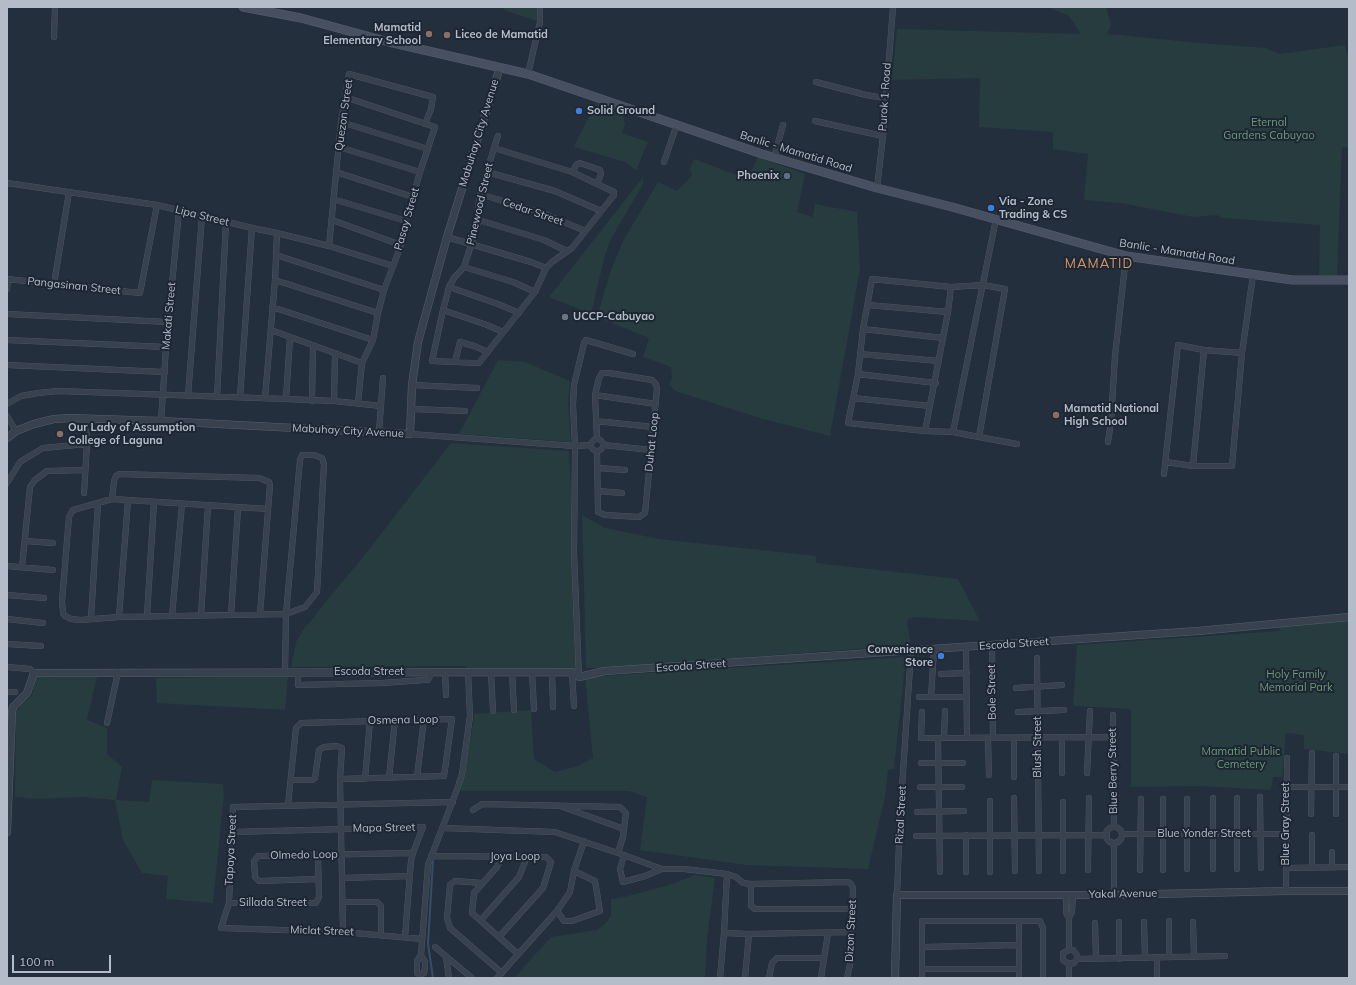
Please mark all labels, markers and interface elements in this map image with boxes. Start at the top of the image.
place label: Mamatid Elementary School [323,21,421,47]
place label: Liceo de Mamatid [455,28,548,42]
marker: Mamatid Elementary School [424,29,434,39]
marker: Liceo de Mamatid [442,30,452,40]
street label: Purok 1 Road [876,62,894,132]
street label: Quezon Street [332,78,356,152]
street label: Mabuhay City Avenue [456,78,502,188]
place label: Solid Ground [587,104,655,118]
marker: Solid Ground [574,106,584,116]
park label: Eternal Gardens Cabuyao [1223,116,1315,142]
street label: Banlic - Mamatid Road [738,129,854,175]
street label: Pinewood Street [464,162,496,246]
place label: Phoenix [737,169,779,183]
marker: Phoenix [782,171,792,181]
street label: Pasay Street [392,186,422,252]
street label: Cedar Street [501,195,565,229]
place label: Via - Zone Trading & CS [999,195,1067,221]
street label: Lipa Street [174,203,230,229]
marker: Via - Zone Trading & CS [986,203,996,213]
street label: Banlic - Mamatid Road [1118,236,1236,268]
district label: MAMATID [1065,256,1133,272]
street label: Pangasinan Street [27,275,121,297]
street label: Makati Street [159,282,179,350]
place label: UCCP-Cabuyao [573,310,655,324]
marker: UCCP-Cabuyao [560,312,570,322]
place label: Mamatid National High School [1064,402,1159,428]
marker: Mamatid National High School [1051,410,1061,420]
street label: Duhat Loop [642,412,662,472]
place label: Our Lady of Assumption College of Laguna [68,421,195,447]
street label: Mabuhay City Avenue [292,421,404,441]
marker: Our Lady of Assumption College of Laguna [55,429,65,439]
street label: Escoda Street [979,635,1049,653]
place label: Convenience Store [867,643,933,669]
marker: Convenience Store [936,651,946,661]
street label: Escoda Street [656,657,726,675]
street label: Bole Street [985,664,999,720]
street label: Escoda Street [334,665,404,679]
park label: Holy Family Memorial Park [1259,668,1333,694]
street label: Osmena Loop [368,713,438,727]
street label: Blush Street [1031,716,1045,778]
street label: Blue Berry Street [1106,728,1120,814]
park label: Mamatid Public Cemetery [1202,745,1280,771]
street label: Blue Gray Street [1279,783,1293,865]
street label: Rizal Street [893,785,909,845]
street label: Tapaya Street [223,814,239,886]
street label: Mapa Street [353,821,415,835]
street label: Blue Yonder Street [1157,827,1251,841]
street label: Olmedo Loop [270,848,338,862]
street label: Joya Loop [490,850,540,864]
street label: Yakal Avenue [1089,887,1157,901]
street label: Sillada Street [239,896,307,910]
street label: Dizon Street [843,899,859,963]
street label: Miclat Street [290,923,354,939]
scale bar [14,947,113,973]
text: 100 m [19,954,54,969]

